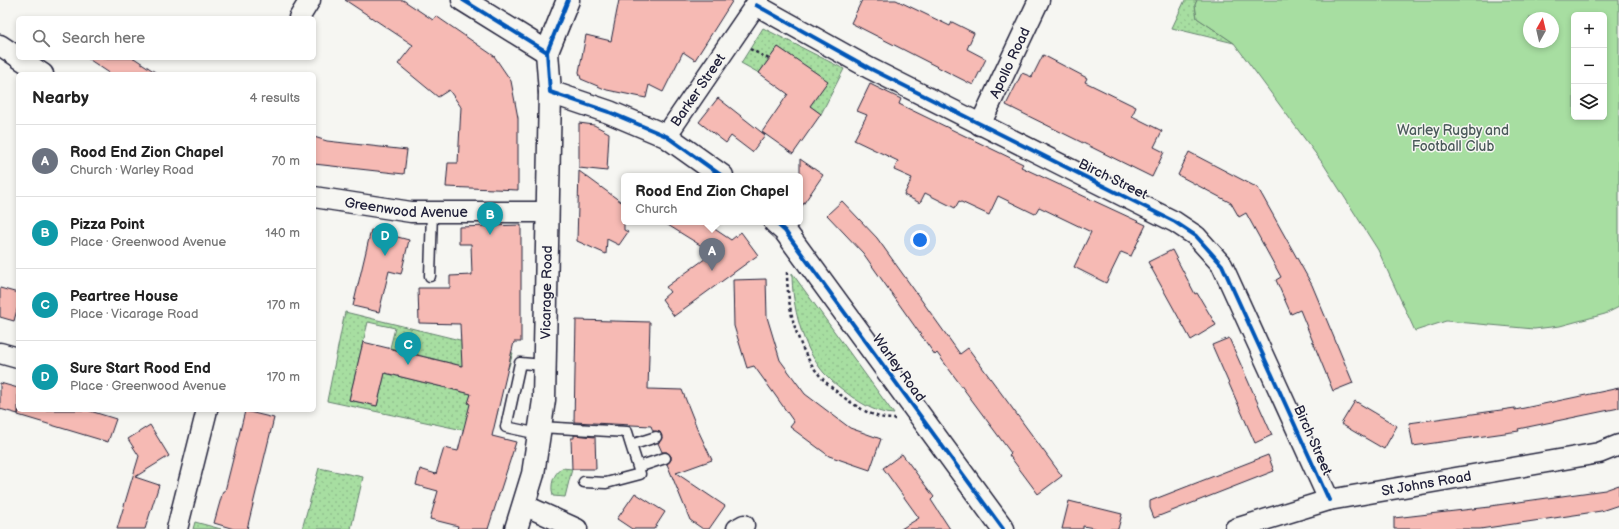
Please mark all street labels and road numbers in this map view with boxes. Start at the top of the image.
street label: Apollo Road [985,24,1033,101]
street label: Barker Street [667,49,729,129]
street label: Birch Street [1076,155,1151,203]
street label: Greenwood Avenue [343,193,468,221]
street label: Vicarage Road [537,245,556,340]
street label: Warley Road [869,331,929,405]
street label: Birch Street [1290,402,1336,478]
street label: St Johns Road [1380,467,1472,499]

